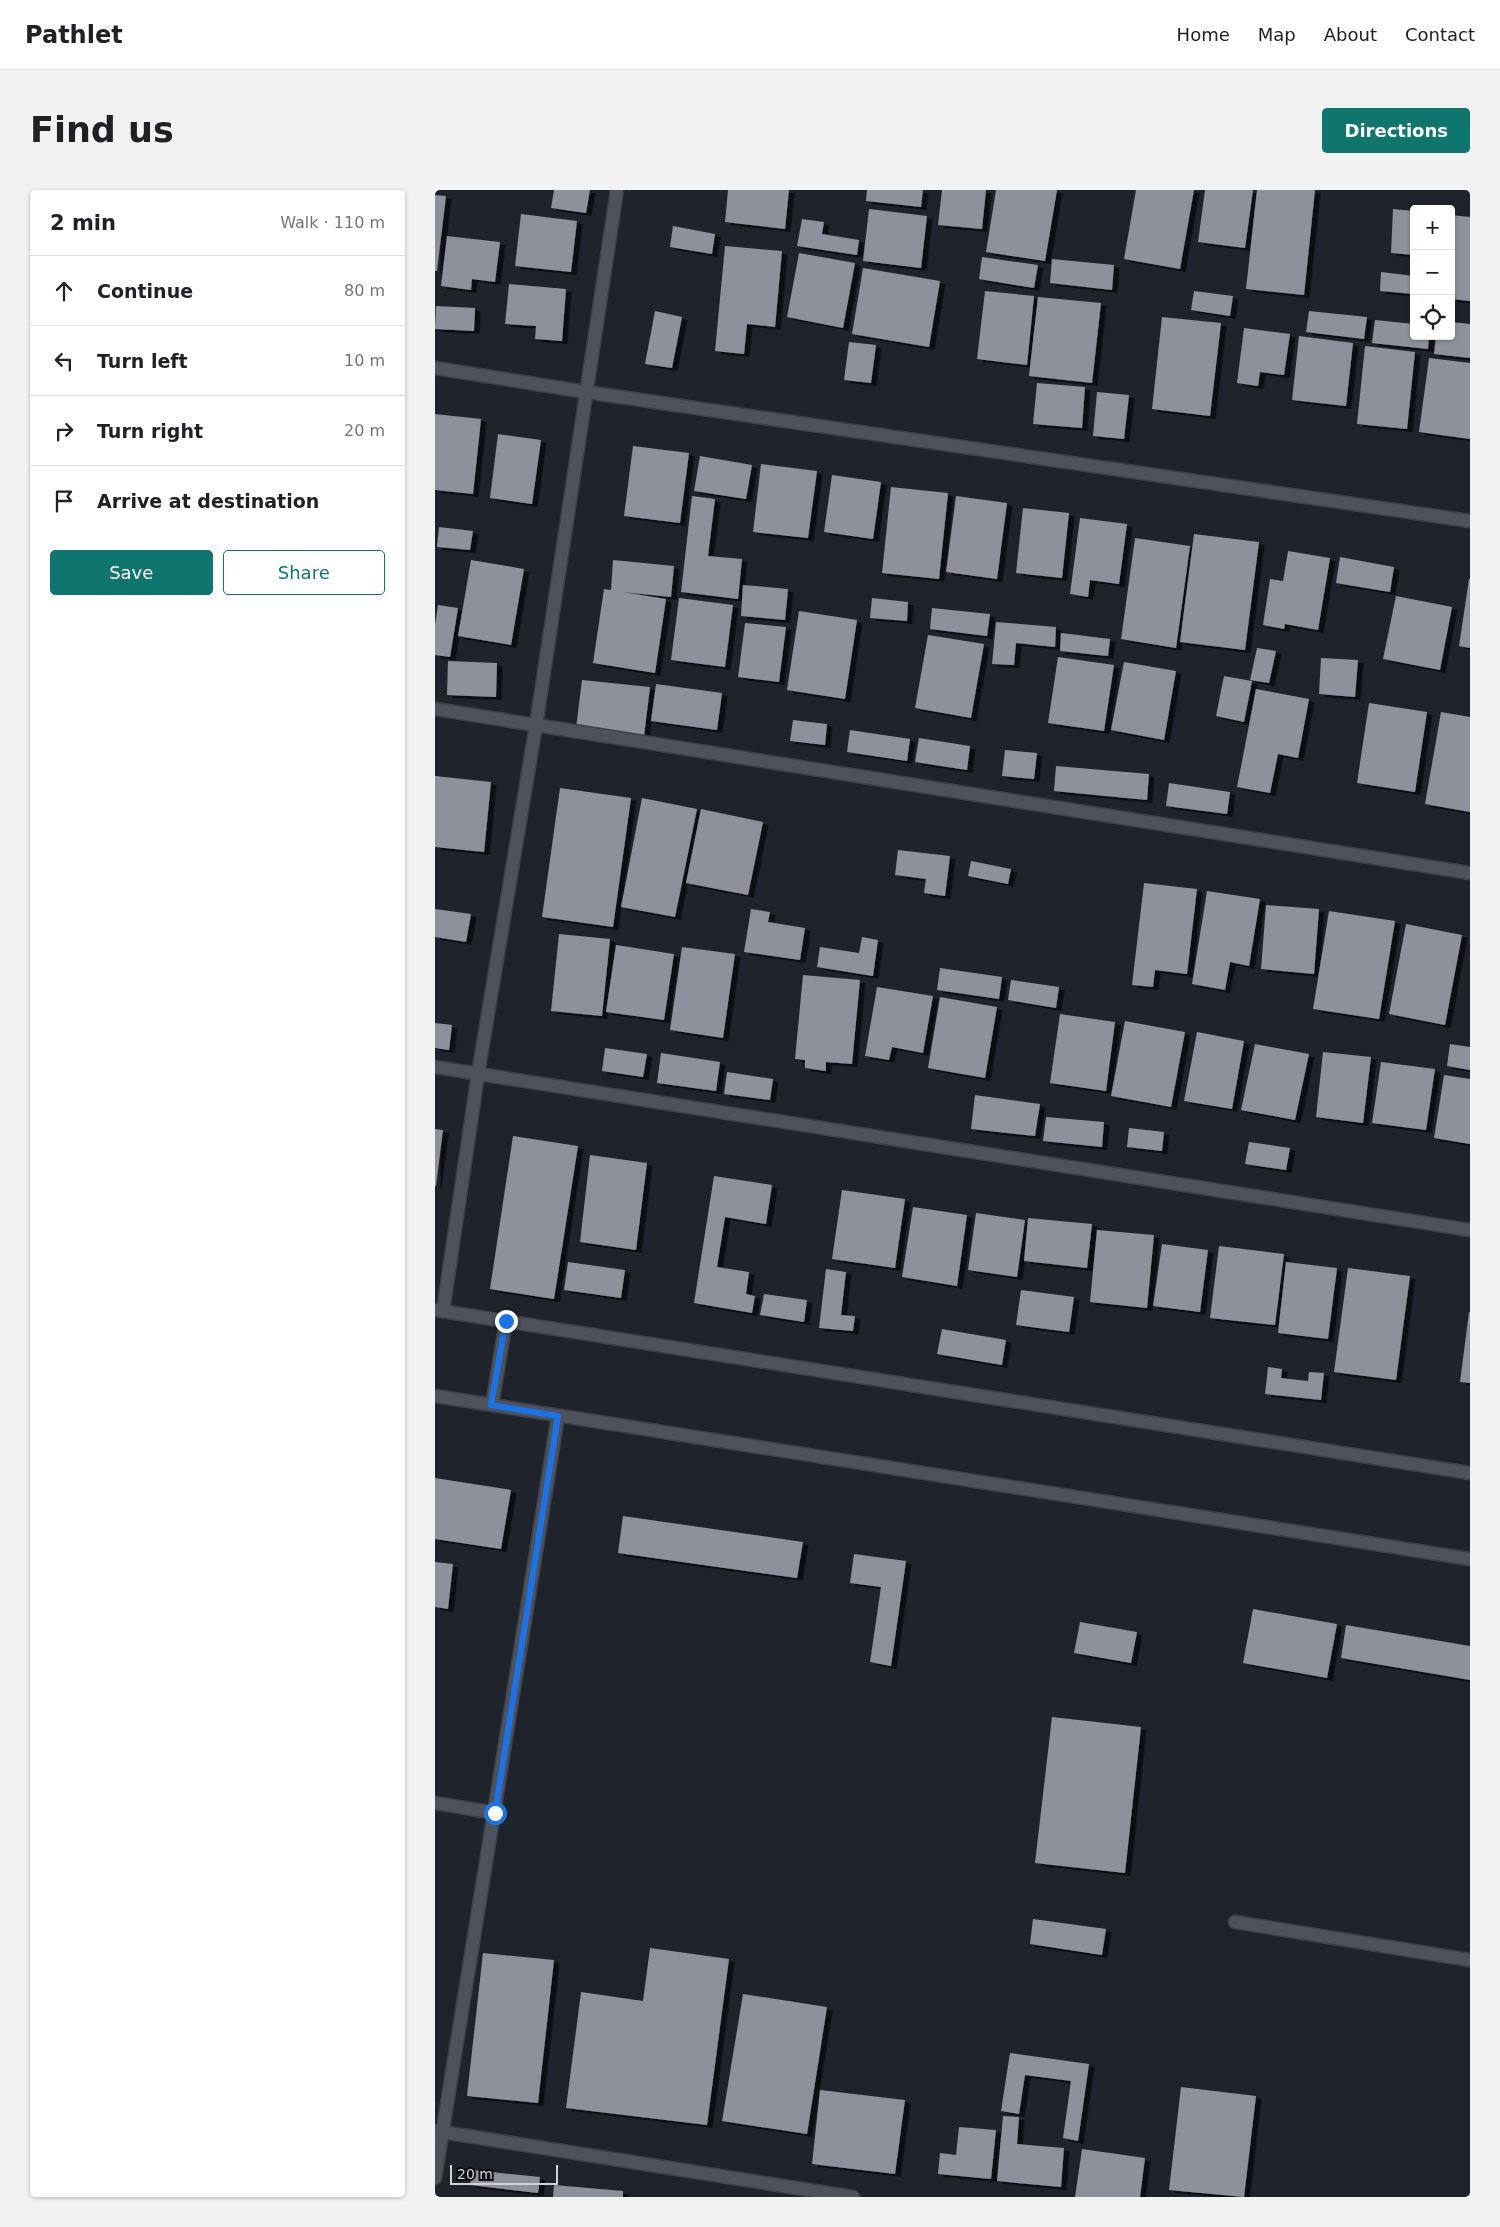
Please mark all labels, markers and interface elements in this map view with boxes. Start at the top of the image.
text: Pathlet [25,21,123,49]
text: Home [1177,24,1230,45]
text: Map [1258,24,1296,45]
text: About [1324,24,1377,45]
text: Contact [1405,24,1475,45]
button: Directions [1322,108,1470,153]
text: Find us [30,110,174,150]
map controls [1410,205,1455,340]
button: + [1410,205,1455,250]
text: 2 min [50,211,116,235]
text: Walk · 110 m [280,213,385,232]
button: − [1410,250,1455,295]
icon: ahead [50,277,78,305]
text: Continue [97,280,193,302]
text: 80 m [344,281,385,300]
button: locate [1410,295,1455,340]
icon: left [50,347,78,375]
text: Turn left [97,350,188,372]
text: 10 m [344,351,385,370]
icon: right [50,417,78,445]
text: Turn right [97,420,203,442]
text: 20 m [344,421,385,440]
icon: arrive [50,487,78,515]
text: Arrive at destination [97,490,319,512]
button: Save [50,550,213,595]
button: Share [223,550,385,595]
route end [495,1310,518,1333]
route start [484,1802,507,1825]
scale bar [450,2162,557,2185]
text: 20 m [457,2166,493,2182]

